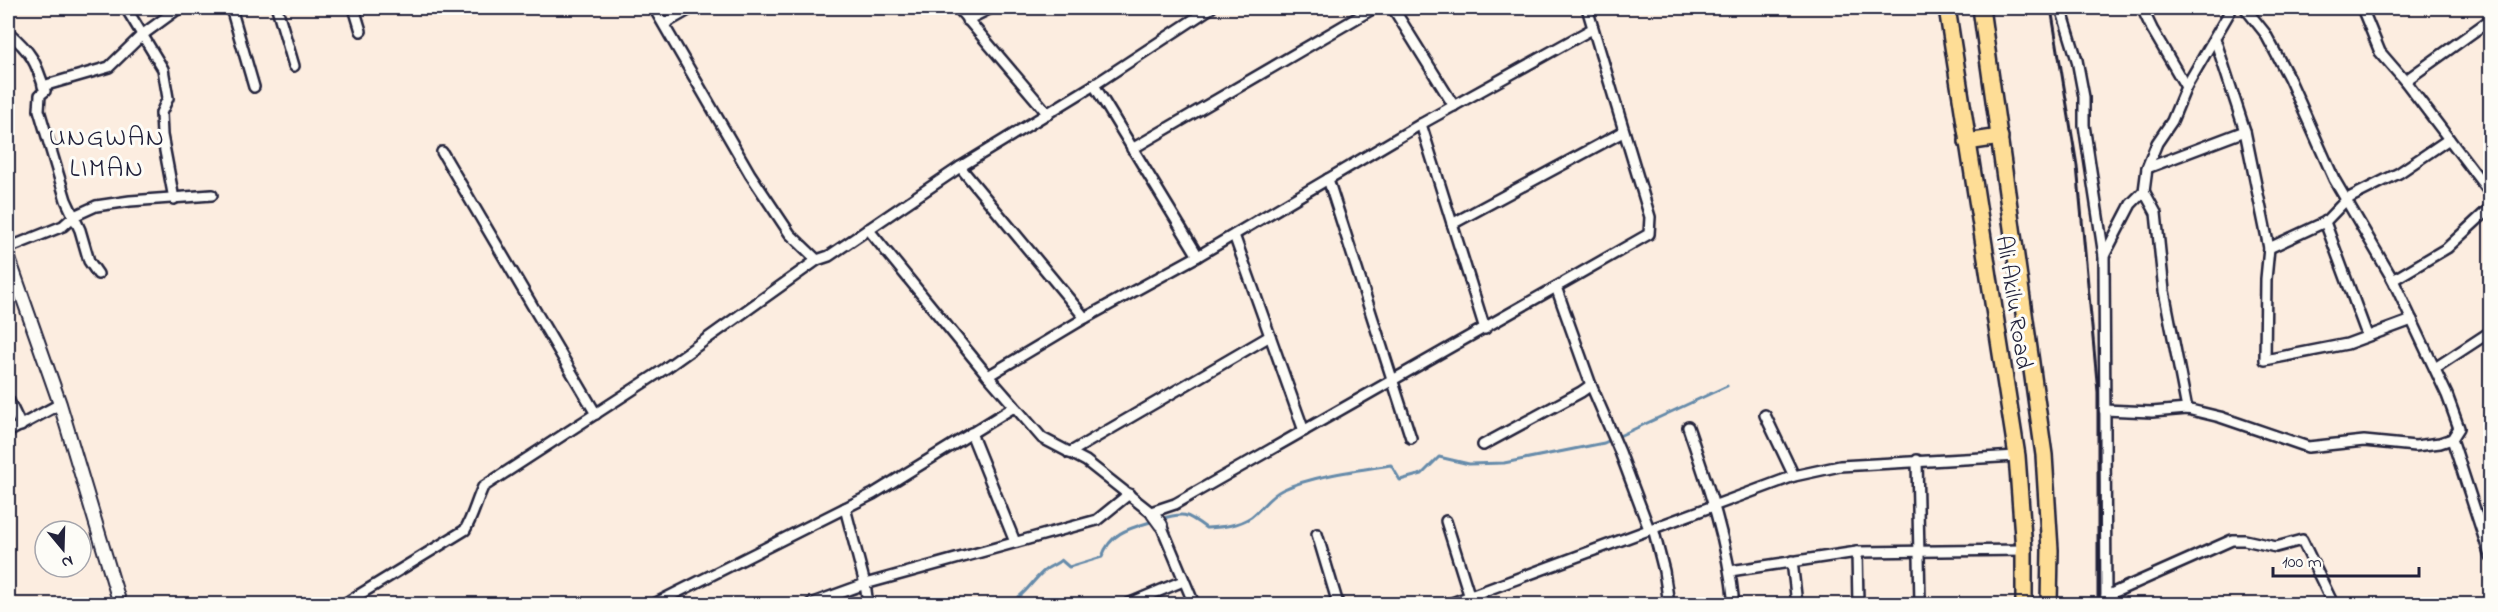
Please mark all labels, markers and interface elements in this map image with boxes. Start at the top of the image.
district label: UNGWAN LIMAN [49,119,166,189]
street label: Ali Akilu Road [1985,233,2040,372]
north arrow [33,519,93,579]
scale bar [2273,540,2418,578]
text: N [58,548,76,574]
text: 100 m [2282,550,2322,576]

